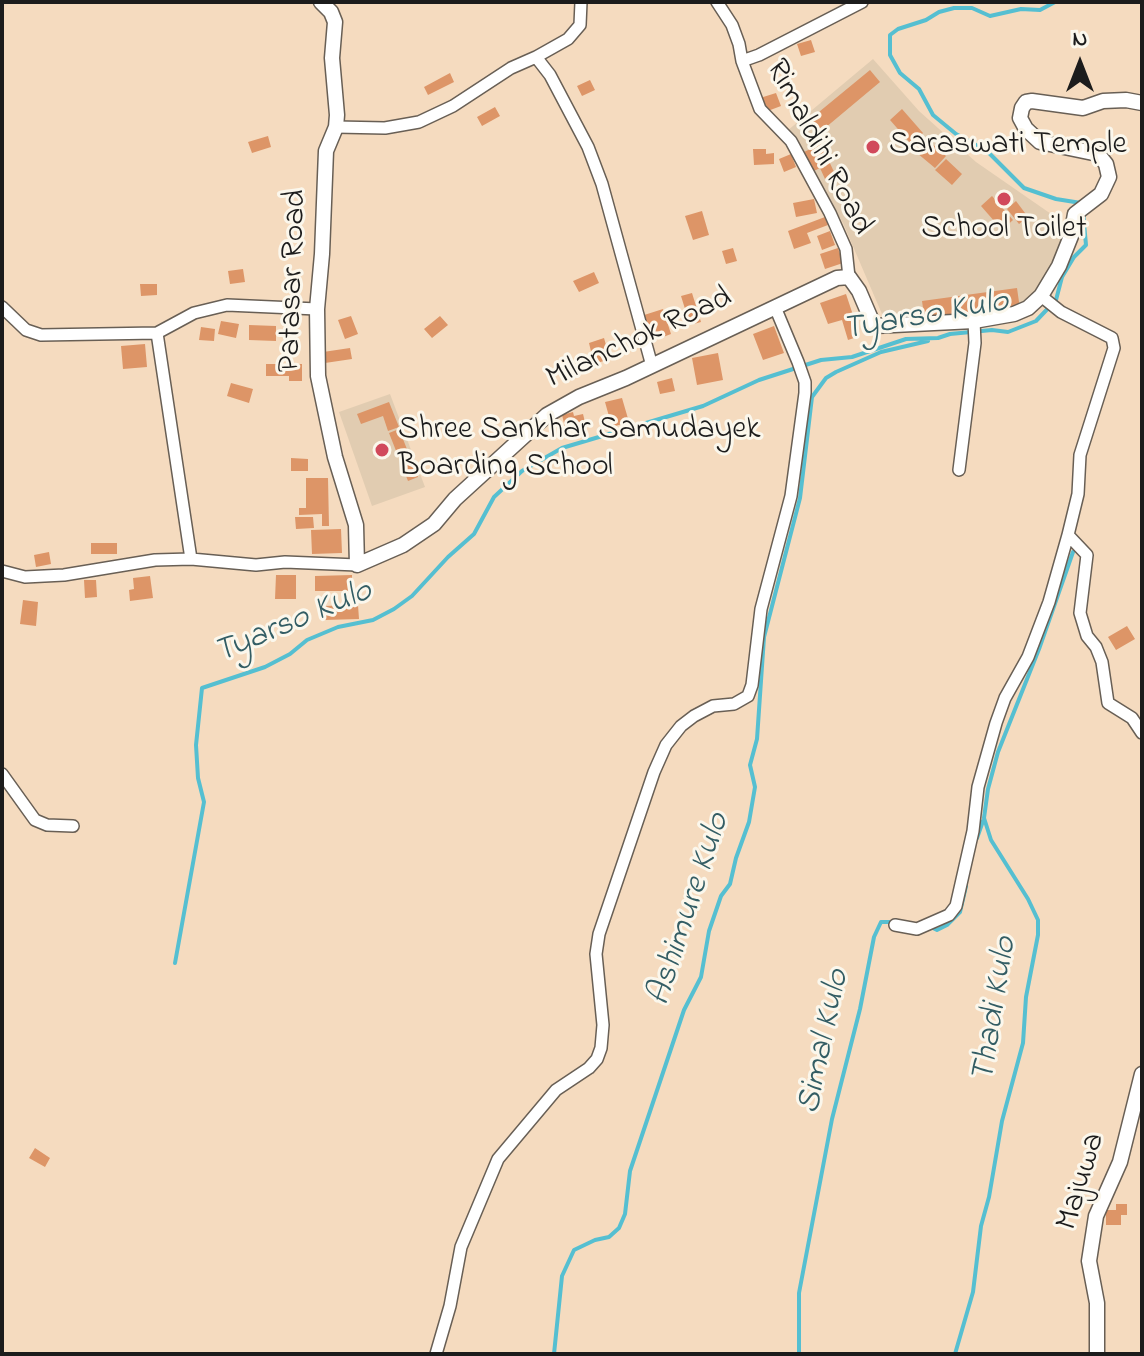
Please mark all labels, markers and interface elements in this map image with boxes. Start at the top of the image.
north arrow [1040,24,1120,104]
text: N [1073,24,1087,56]
street label: Rimaldihi Road [755,54,879,242]
place label: Saraswati Temple [889,128,1127,166]
marker: Saraswati Temple [864,138,882,156]
street label: Patasar Road [273,189,317,373]
marker: School Toilet [995,190,1013,208]
place label: School Toilet [921,212,1087,250]
street label: Milanchok Road [541,280,739,400]
water label: Tyarso Kulo [840,283,1012,353]
place label: Shree Sankhar Samudayek Boarding School [398,413,761,488]
marker: Shree Sankhar Samudayek Boarding School [373,441,391,459]
water label: Tyarso Kulo [209,573,379,675]
water label: Ashimure Kulo [641,809,741,1011]
water label: Thadi Kulo [965,934,1029,1086]
water label: Simal Kulo [791,966,861,1118]
street label: Majuwa [1050,1129,1116,1235]

